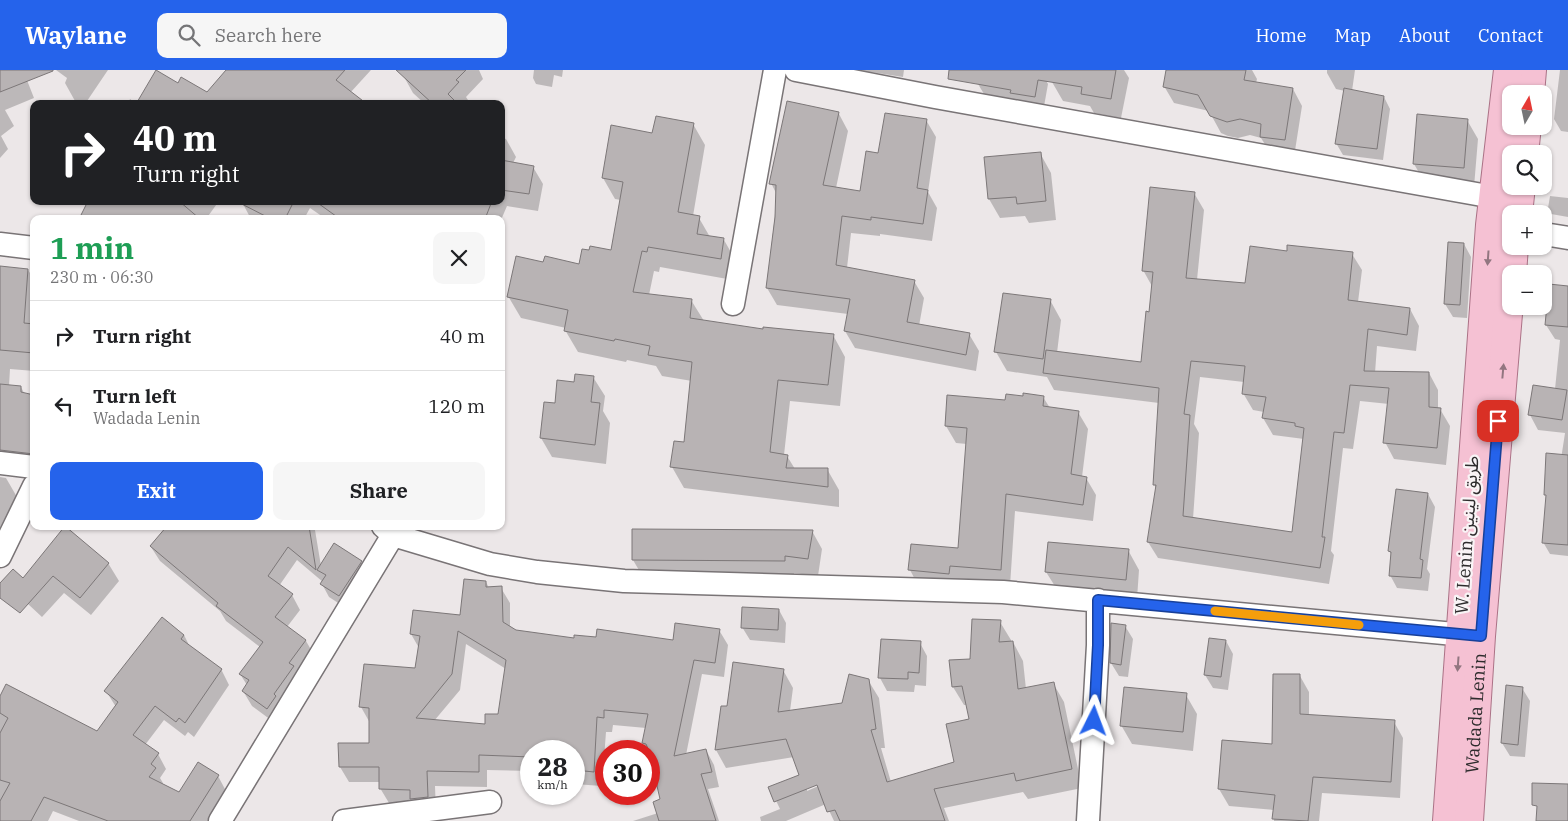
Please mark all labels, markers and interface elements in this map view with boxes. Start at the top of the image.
search box [157,13,507,58]
text: Waylane [25,19,127,51]
icon: search [175,21,203,49]
text: Search here [215,23,322,47]
text: Home [1255,24,1307,47]
text: Map [1335,24,1371,47]
text: About [1399,24,1450,47]
text: Contact [1478,24,1543,47]
north arrow [1502,85,1552,135]
map controls [1502,85,1552,315]
text: 40 m [133,115,217,161]
icon: right [50,120,115,185]
button: search [1502,145,1552,195]
text: Turn right [133,159,240,188]
button: + [1502,205,1552,255]
text: 1 min [50,228,134,267]
button: close [433,232,485,284]
one-way arrow [1484,250,1492,266]
button: − [1502,265,1552,315]
text: 230 m · 06:30 [50,267,153,287]
icon: right [50,322,78,350]
text: Turn right [93,324,191,348]
text: 40 m [440,324,485,348]
one-way arrow [1499,363,1507,379]
text: Turn left [93,384,176,408]
icon: left [50,392,78,420]
text: 120 m [428,394,485,418]
pin [1477,400,1519,442]
icon: arrive [1484,407,1512,435]
text: Wadada Lenin [93,408,200,428]
street label: W. Lenin طريق لينين [1449,455,1484,615]
button: Exit [50,462,263,520]
button: Share [273,462,485,520]
street label: Wadada Lenin [1460,652,1491,774]
one-way arrow [1453,656,1461,672]
position arrow [1067,694,1119,746]
speed limit sign: 30 [595,740,660,805]
text: 28 [537,750,568,783]
text: km/h [537,777,568,792]

